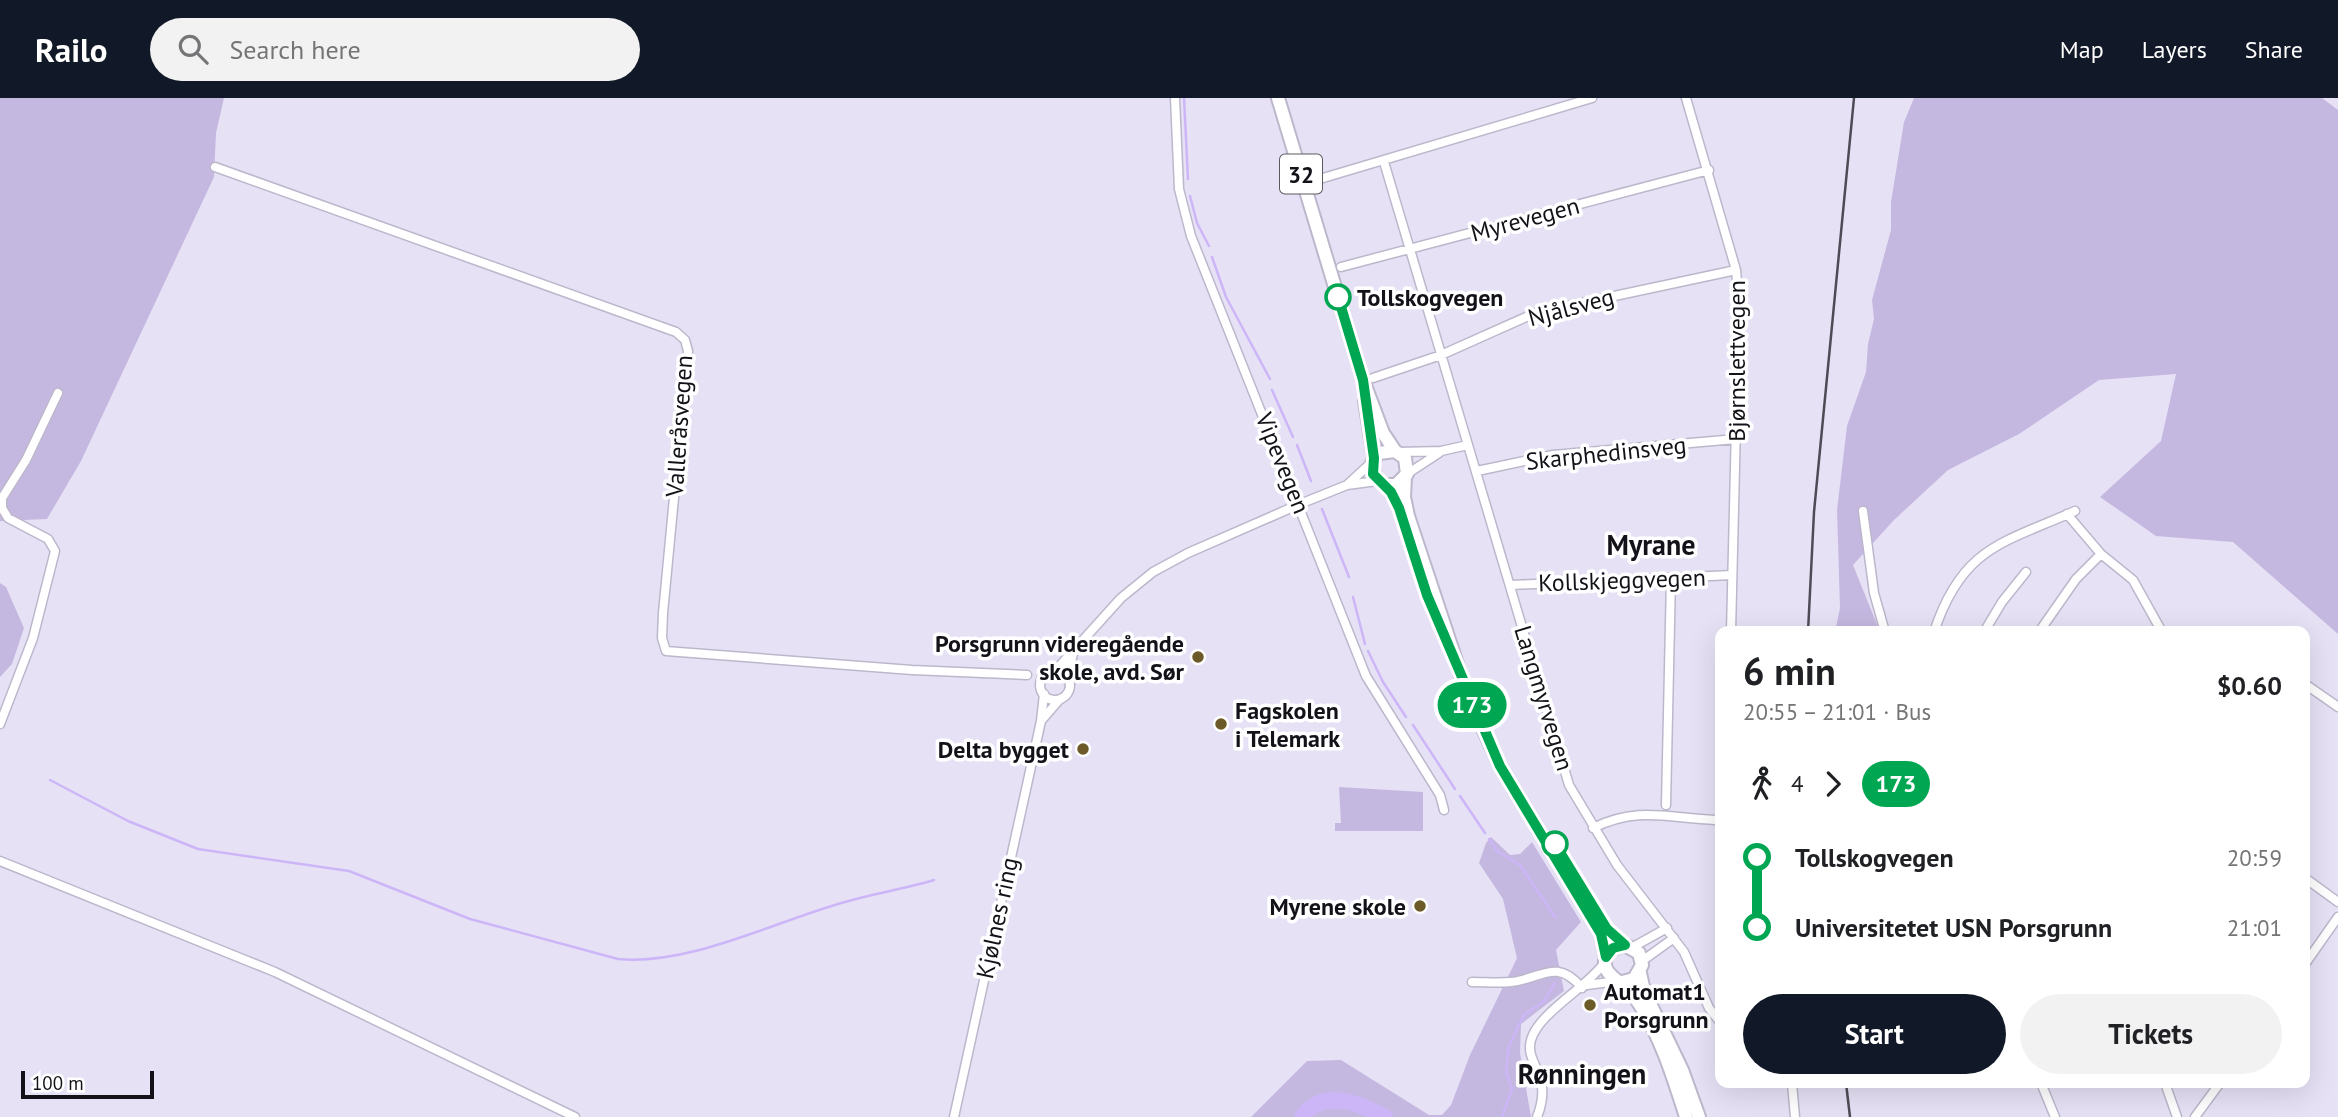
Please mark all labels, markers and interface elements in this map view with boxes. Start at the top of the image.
search box [150,18,640,81]
text: Railo [35,28,108,71]
icon: search [174,30,212,68]
text: Search here [230,33,361,66]
text: Map [2060,34,2104,65]
text: Layers [2142,34,2207,65]
text: Share [2245,34,2303,65]
road number: 32 [1280,155,1322,194]
street label: Myrevegen [1467,190,1583,248]
street label: Bjørnslettvegen [1721,280,1752,442]
street label: Njålsveg [1525,281,1617,333]
place label: Tollskogvegen [1357,282,1503,313]
marker: Tollskogvegen [1325,284,1351,310]
street label: Valleråsvegen [659,354,699,499]
street label: Vipevegen [1248,407,1317,518]
street label: Skarphedinsveg [1524,429,1688,477]
district label: Myrane [1607,526,1695,563]
street label: Kollskjeggvegen [1538,562,1706,598]
street label: Langmyrvegen [1507,622,1581,774]
place label: Porsgrunn videregående skole, avd. Sør [935,628,1185,687]
text: 6 min [1743,646,1836,695]
marker: Porsgrunn videregående skole, avd. Sør [1190,649,1206,665]
text: $0.60 [2217,669,2282,702]
line badge: 173 [1432,682,1512,728]
text: 173 [1452,689,1492,720]
place label: Fagskolen i Telemark [1235,695,1340,754]
text: 20:55 – 21:01 · Bus [1743,697,1931,726]
marker: Fagskolen i Telemark [1213,716,1229,732]
place label: Delta bygget [938,734,1070,765]
marker: Delta bygget [1075,741,1091,757]
icon: walk [1743,765,1781,803]
icon: forward [1814,765,1852,803]
text: 173 [1876,768,1916,799]
text: 4 [1791,769,1804,798]
unlabelled marker [1542,831,1568,857]
text: Tollskogvegen [1795,841,1954,874]
text: 20:59 [2227,843,2282,872]
street label: Kjølnes ring [969,854,1025,982]
place label: Myrene skole [1270,891,1406,922]
marker: Myrene skole [1412,898,1428,914]
text: Universitetet USN Porsgrunn [1795,911,2112,944]
text: 21:01 [2227,913,2282,942]
place label: Automat1 Porsgrunn [1604,976,1709,1035]
button: Start [1743,994,2006,1074]
button: Tickets [2020,994,2282,1074]
marker: Automat1 Porsgrunn [1582,997,1598,1013]
district label: Rønningen [1518,1055,1646,1092]
scale bar [21,1068,154,1100]
text: 100 m [32,1071,84,1095]

